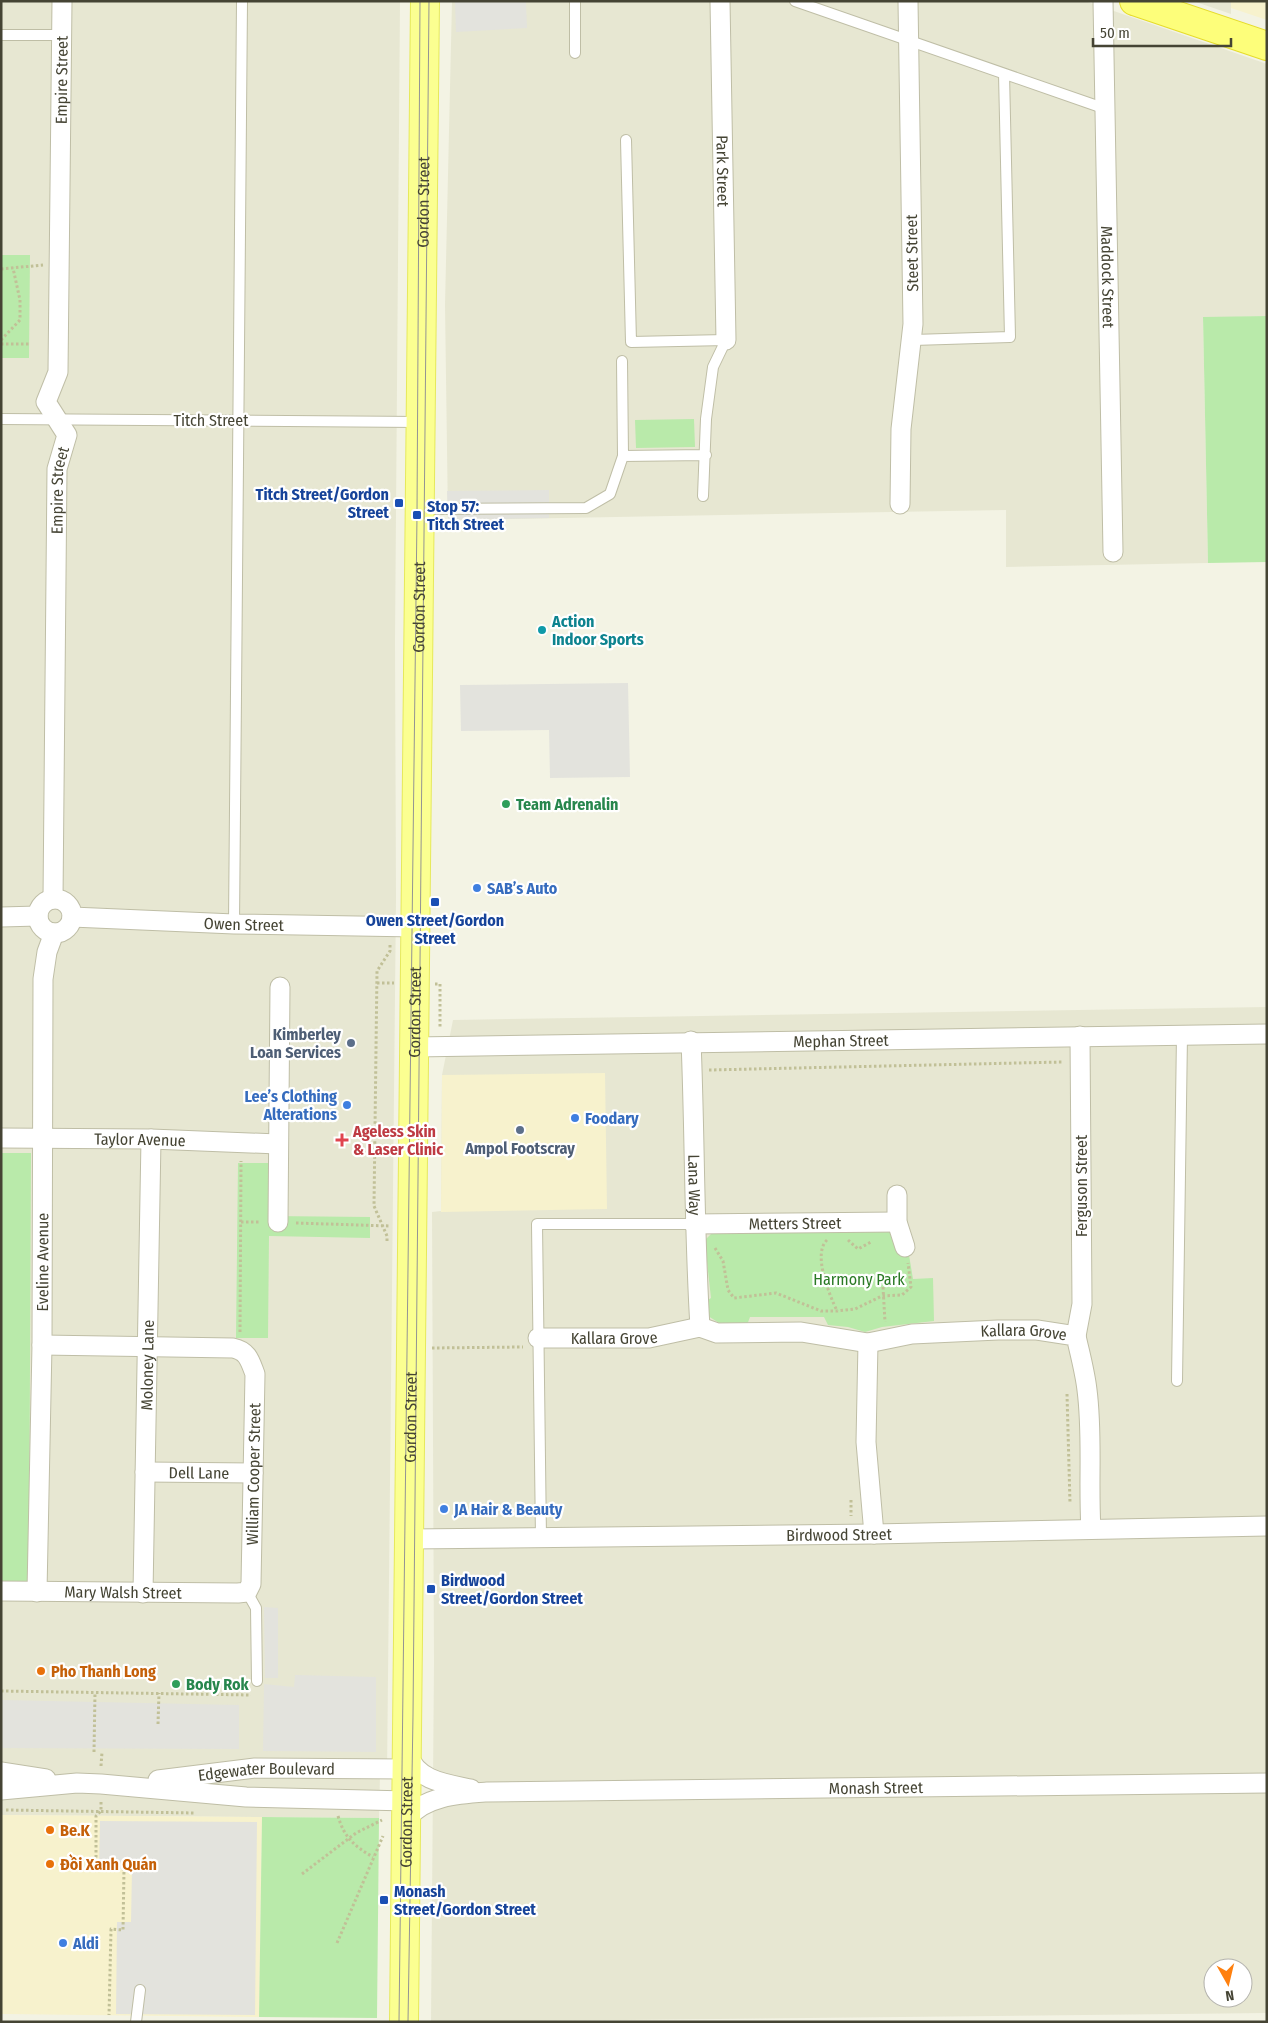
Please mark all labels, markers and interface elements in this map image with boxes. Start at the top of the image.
scale bar [1093,15,1230,47]
text: 50 m [1100,24,1130,42]
street label: Empire Street [51,35,71,124]
street label: Park Street [713,135,733,208]
street label: Gordon Street [413,156,433,248]
street label: Steet Street [902,214,922,292]
street label: Maddock Street [1098,226,1118,329]
street label: Titch Street [174,411,249,430]
street label: Empire Street [47,443,73,534]
place label: Titch Street/Gordon Street [256,485,389,522]
marker: Titch Street/Gordon Street [393,497,405,509]
place label: Stop 57: Titch Street [427,497,505,534]
marker: Stop 57: Titch Street [411,509,423,521]
street label: Gordon Street [409,561,429,653]
place label: Action Indoor Sports [551,612,644,649]
marker: Action Indoor Sports [536,624,548,636]
place label: Team Adrenalin [516,795,618,814]
marker: Team Adrenalin [500,798,512,810]
place label: SAB’s Auto [487,879,558,898]
marker: SAB’s Auto [471,882,483,894]
marker: Owen Street/Gordon Street [429,896,441,908]
place label: Owen Street/Gordon Street [366,911,504,948]
street label: Owen Street [203,913,285,934]
street label: Gordon Street [405,966,424,1058]
place label: Kimberley Loan Services [250,1025,341,1062]
street label: Mephan Street [793,1030,890,1051]
marker: Kimberley Loan Services [345,1037,357,1049]
place label: Lee’s Clothing Alterations [244,1087,337,1124]
marker: Lee’s Clothing Alterations [341,1099,353,1111]
place label: Foodary [585,1109,639,1128]
marker: Foodary [569,1112,581,1124]
place label: Ageless Skin & Laser Clinic [352,1122,443,1159]
marker: Ampol Footscray [514,1124,526,1136]
street label: Taylor Avenue [94,1129,186,1150]
marker: Ageless Skin & Laser Clinic [335,1133,349,1147]
street label: Ferguson Street [1072,1134,1091,1237]
place label: Ampol Footscray [464,1139,575,1158]
street label: Lana Way [685,1154,705,1217]
street label: Eveline Avenue [33,1213,52,1311]
street label: Metters Street [749,1213,842,1233]
park label: Harmony Park [813,1270,905,1289]
street label: Moloney Lane [137,1319,157,1411]
street label: Kallara Grove [980,1321,1068,1344]
street label: Kallara Grove [571,1327,659,1348]
street label: Gordon Street [400,1371,420,1463]
street label: William Cooper Street [242,1402,264,1545]
street label: Dell Lane [169,1463,229,1482]
place label: JA Hair & Beauty [453,1500,563,1519]
marker: JA Hair & Beauty [438,1503,450,1515]
street label: Birdwood Street [786,1524,893,1544]
place label: Birdwood Street/Gordon Street [441,1571,583,1608]
street label: Mary Walsh Street [64,1582,183,1602]
marker: Birdwood Street/Gordon Street [425,1583,437,1595]
place label: Pho Thanh Long [51,1662,156,1681]
marker: Pho Thanh Long [35,1665,47,1677]
place label: Body Rok [186,1675,249,1694]
marker: Body Rok [170,1678,182,1690]
street label: Edgewater Boulevard [197,1758,335,1784]
street label: Gordon Street [396,1776,416,1868]
street label: Monash Street [829,1777,924,1798]
place label: Be.K [60,1821,91,1840]
marker: Be.K [44,1824,56,1836]
place label: Đồi Xanh Quán [60,1854,157,1874]
marker: Đồi Xanh Quán [44,1858,56,1870]
place label: Monash Street/Gordon Street [394,1882,536,1919]
marker: Monash Street/Gordon Street [378,1894,390,1906]
place label: Aldi [72,1934,99,1953]
marker: Aldi [57,1937,69,1949]
north arrow [1203,1958,1253,2008]
text: N [1224,1986,1235,2004]

